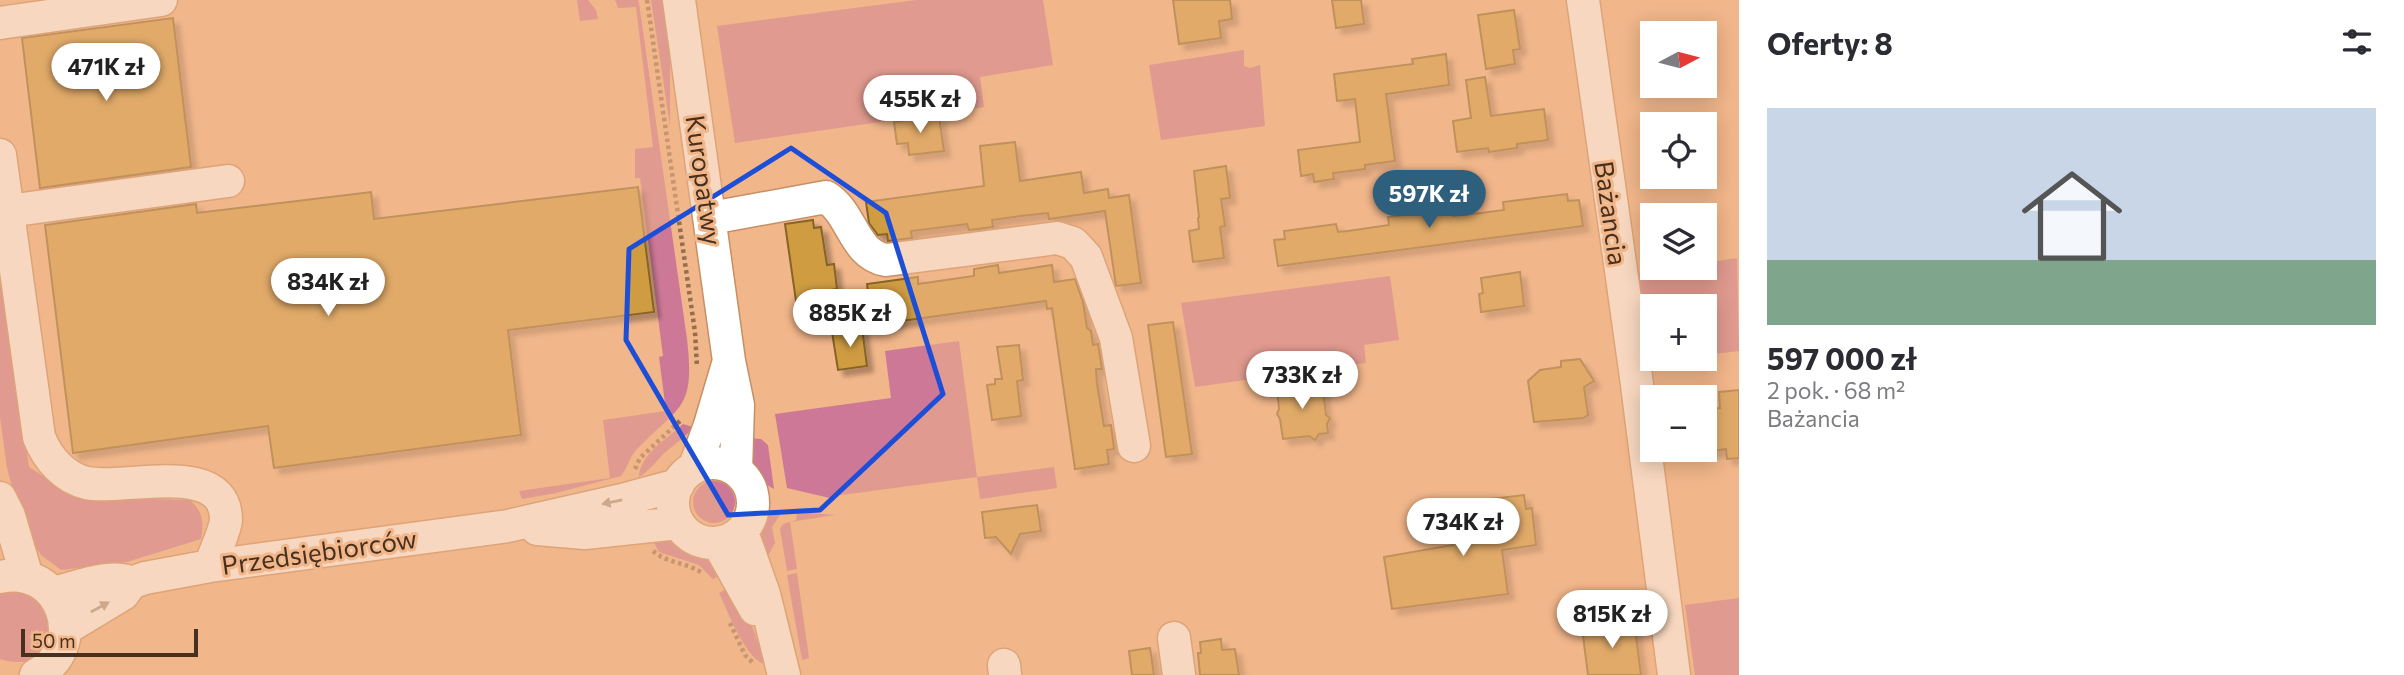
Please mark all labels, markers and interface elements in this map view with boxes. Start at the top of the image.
north arrow [1640,21,1717,98]
map controls [1640,21,1717,462]
icon: filters [2338,23,2376,61]
text: Oferty: 8 [1767,24,1893,61]
pin: 471K zł [41,43,171,103]
text: 471K zł [67,52,145,80]
pin: 455K zł [855,76,985,135]
text: 455K zł [879,84,961,112]
button: locate [1640,112,1717,189]
street label: Kuropatwy [681,113,729,247]
icon: home [2009,153,2135,279]
street label: Bażancia [1589,159,1635,267]
pin: 597K zł [1364,170,1494,230]
text: 597K zł [1389,179,1469,207]
button: layers [1640,203,1717,280]
pin: 834K zł [263,258,393,318]
text: 834K zł [287,267,369,295]
pin: 885K zł [785,290,915,349]
button: + [1640,294,1717,371]
text: 885K zł [809,298,891,326]
text: 597 000 zł [1767,339,1917,376]
pin: 733K zł [1237,352,1367,411]
text: 733K zł [1262,360,1342,388]
text: 2 pok. · 68 m² [1767,376,1905,404]
button: − [1640,385,1717,462]
text: Bażancia [1767,404,1860,432]
one-way arrow [601,497,623,508]
pin: 734K zł [1398,498,1528,558]
text: 734K zł [1423,507,1503,535]
street label: Przedsiębiorców [219,522,419,580]
pin: 815K zł [1547,590,1677,650]
text: 815K zł [1573,599,1651,627]
one-way arrow [90,601,110,613]
scale bar [21,626,198,658]
text: 50 m [32,629,76,652]

